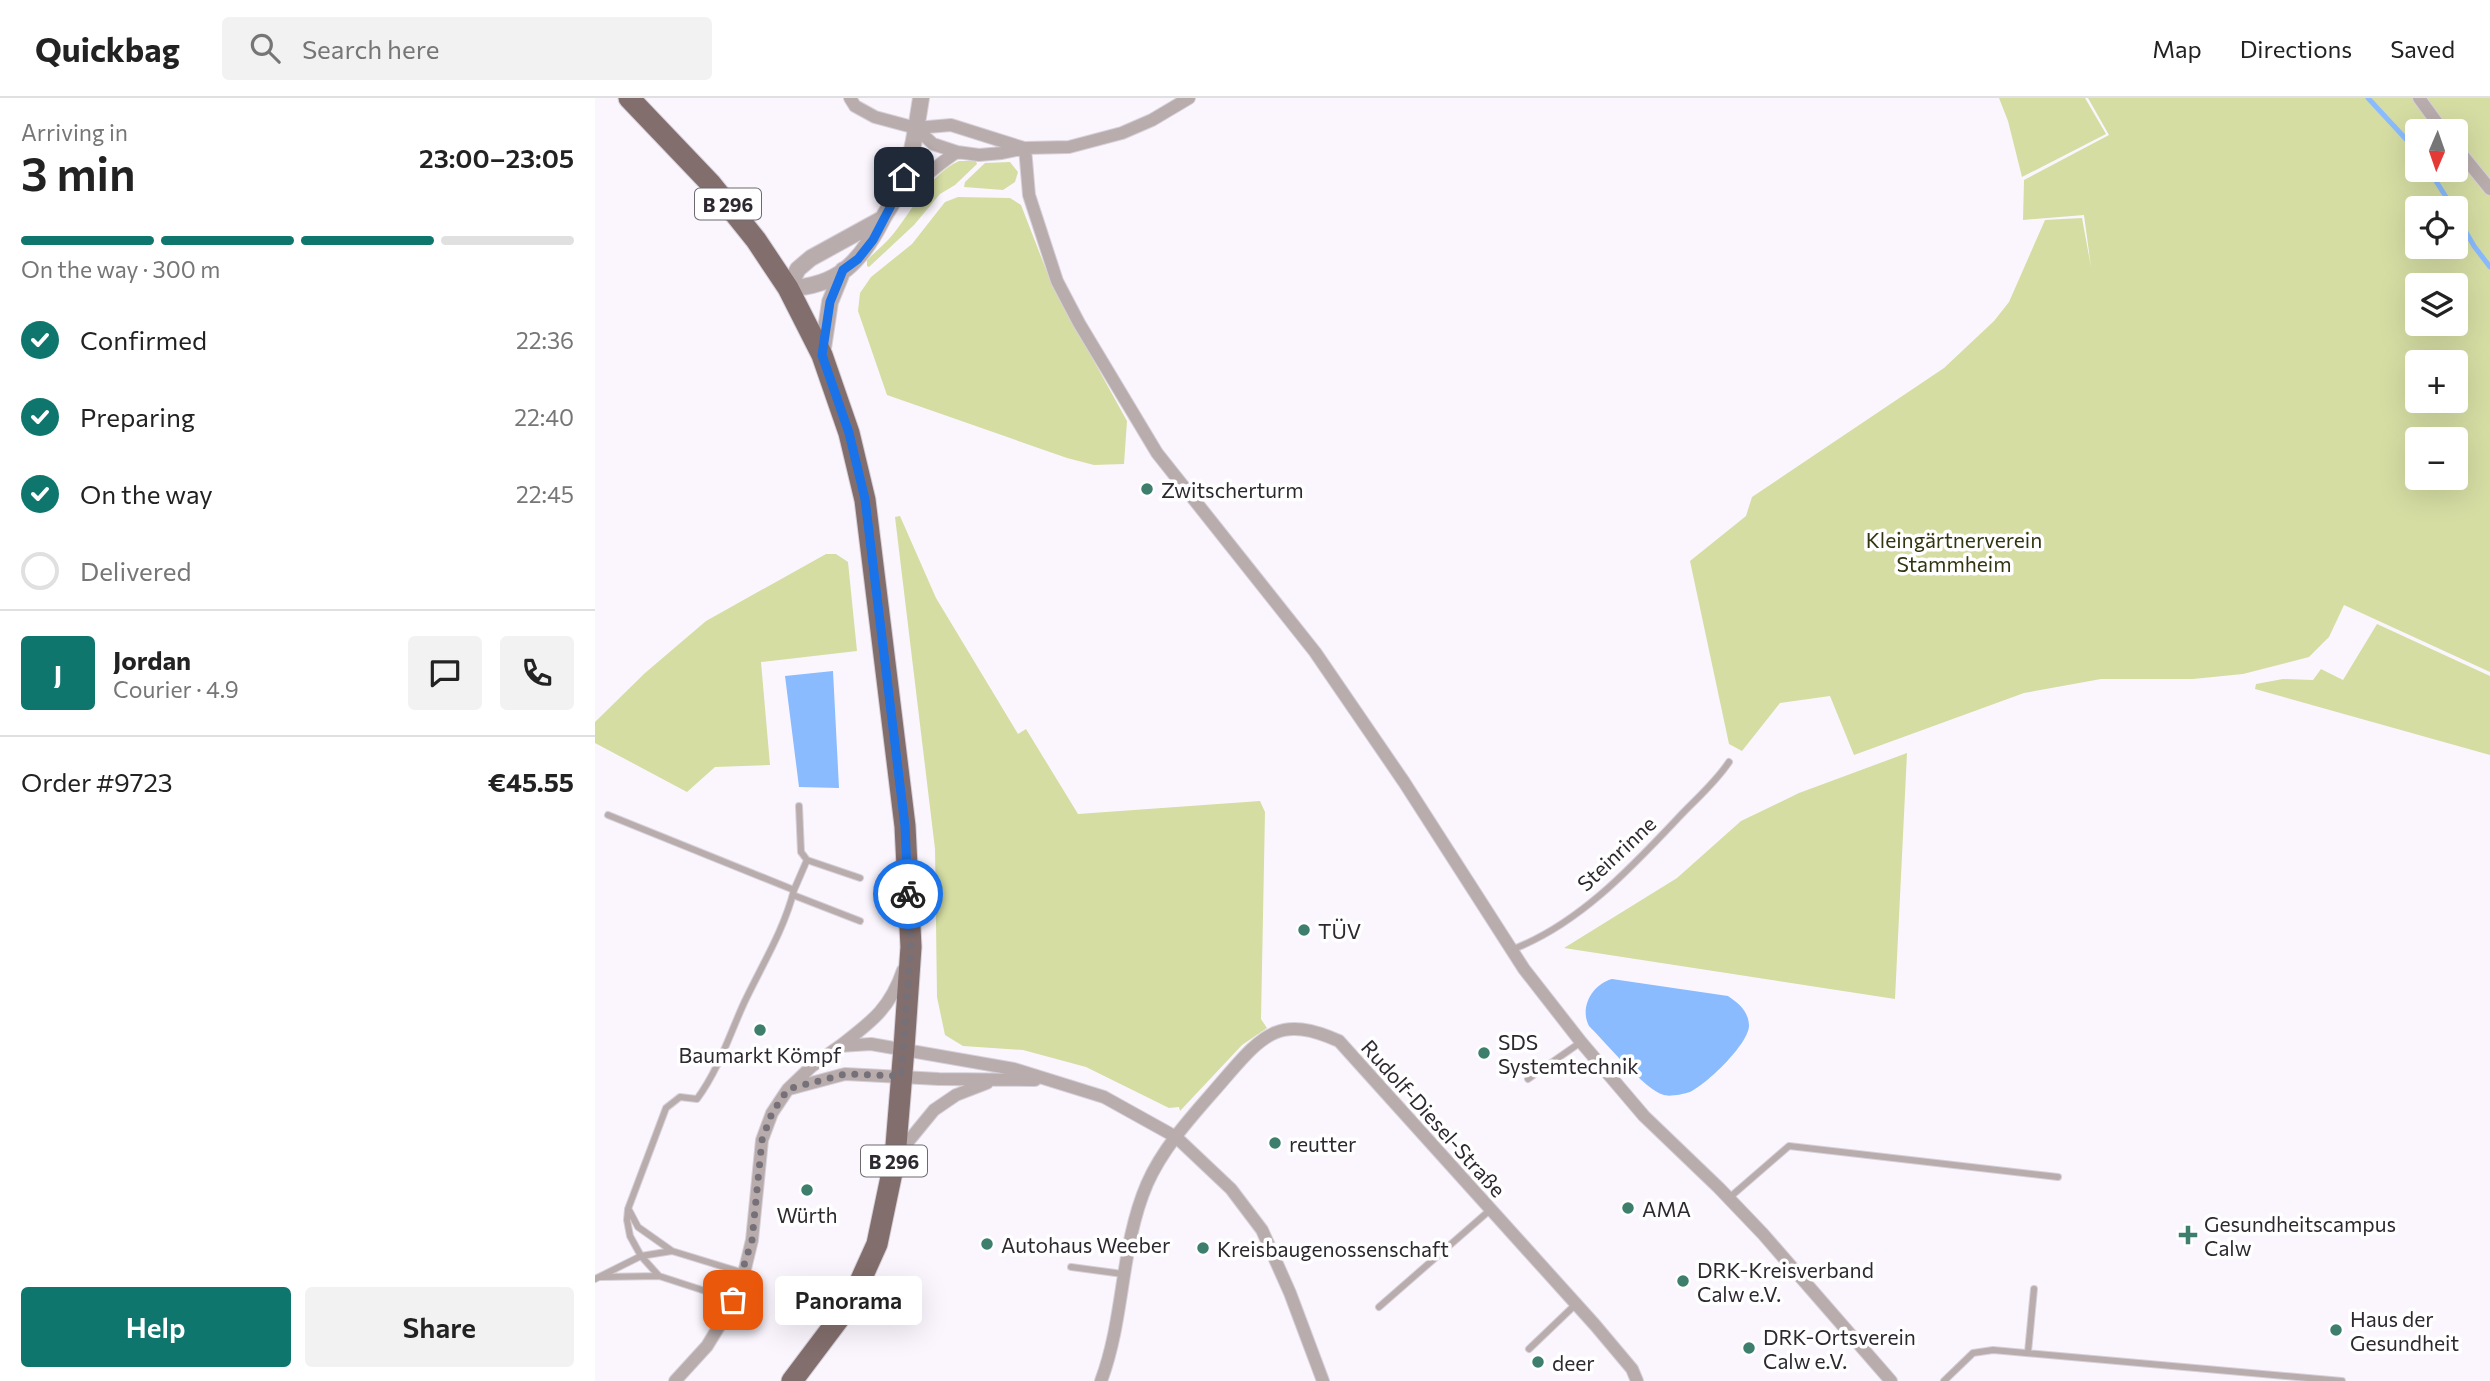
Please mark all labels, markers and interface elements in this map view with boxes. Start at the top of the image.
search box [222,17,712,80]
text: Quickbag [35,28,180,69]
icon: search [246,29,284,67]
text: Search here [302,33,439,64]
text: Map [2152,34,2202,63]
text: Directions [2240,34,2352,63]
text: Saved [2390,34,2455,63]
text: Arriving in [21,118,128,146]
north arrow [2405,119,2467,182]
map controls [2405,119,2468,490]
text: 23:00–23:05 [419,142,574,173]
text: 3 min [21,144,136,200]
pin [874,147,934,207]
icon: home [885,158,923,196]
road number: B 296 [695,188,761,220]
button: locate [2405,196,2468,259]
text: On the way · 300 m [21,255,220,283]
button: layers [2405,273,2468,336]
icon: check [21,321,59,359]
text: Confirmed [80,324,207,355]
text: 22:36 [516,326,574,354]
button: + [2405,350,2468,413]
icon: check [21,398,59,436]
text: Preparing [80,401,195,432]
text: 22:40 [514,403,574,431]
button: − [2405,427,2468,490]
icon: check [21,475,59,513]
place label: Zwitscherturm [1161,477,1304,502]
text: On the way [80,478,213,509]
text: 22:45 [516,480,574,508]
marker: Zwitscherturm [1139,481,1155,497]
park label: Kleingärtnerverein Stammheim [1866,527,2042,576]
text: Delivered [80,555,191,586]
button: chat [408,636,482,710]
button: phone [500,636,574,710]
text: Jordan [113,644,191,675]
text: J [54,658,62,689]
text: Courier · 4.9 [113,675,239,703]
text: Order #9723 [21,766,173,797]
text: €45.55 [488,766,574,797]
street label: Steinrinne [1572,810,1660,896]
courier [873,859,943,929]
icon: bike [889,875,927,913]
place label: TÜV [1318,918,1361,943]
marker: TÜV [1296,922,1312,938]
marker: Baumarkt Kömpf [752,1022,768,1038]
place label: SDS Systemtechnik [1498,1029,1639,1078]
street label: Rudolf-Diesel-Straße [1357,1034,1511,1202]
place label: Baumarkt Kömpf [679,1042,842,1067]
marker: SDS Systemtechnik [1476,1045,1492,1061]
place label: reutter [1289,1131,1356,1156]
marker: reutter [1267,1135,1283,1151]
road number: B 296 [861,1146,927,1176]
marker: Würth [799,1182,815,1198]
place label: AMA [1642,1196,1691,1221]
marker: AMA [1620,1200,1636,1216]
place label: Würth [776,1202,838,1227]
place label: Gesundheitscampus Calw [2204,1211,2396,1260]
marker: Gesundheitscampus Calw [2178,1225,2198,1245]
place label: Autohaus Weeber [1001,1232,1170,1257]
marker: Autohaus Weeber [979,1236,995,1252]
place label: Kreisbaugenossenschaft [1217,1236,1449,1261]
marker: Kreisbaugenossenschaft [1195,1240,1211,1256]
place label: DRK-Kreisverband Calw e.V. [1697,1257,1874,1306]
pin [703,1270,763,1330]
marker: DRK-Kreisverband Calw e.V. [1675,1273,1691,1289]
callout: Panorama [775,1276,922,1324]
icon: bag [714,1281,752,1319]
text: Panorama [795,1286,902,1314]
button: Help [21,1287,291,1367]
button: Share [305,1287,574,1367]
place label: Haus der Gesundheit [2350,1306,2459,1355]
marker: Haus der Gesundheit [2328,1322,2344,1338]
place label: DRK-Ortsverein Calw e.V. [1763,1324,1916,1373]
marker: DRK-Ortsverein Calw e.V. [1741,1340,1757,1356]
place label: deer [1552,1350,1595,1375]
marker: deer [1530,1354,1546,1370]

